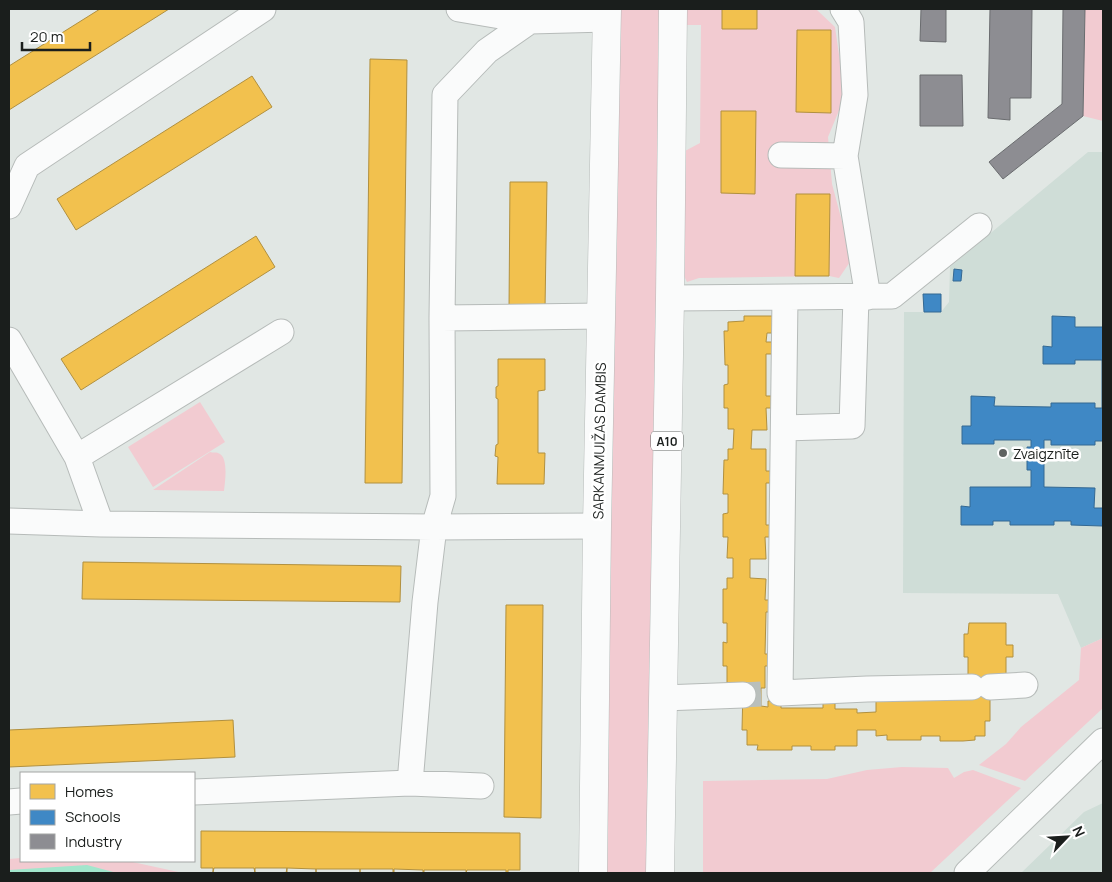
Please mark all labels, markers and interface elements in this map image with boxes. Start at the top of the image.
scale bar [22,20,90,52]
text: 20 m [30,26,63,47]
street label: SARKANMUIŽAS DAMBIS [588,362,610,520]
road number: A10 [651,432,683,451]
place label: Zvaigznīte [1013,444,1079,463]
marker: Zvaigznīte [997,447,1009,459]
legend [20,772,195,862]
text: Homes [65,781,114,802]
text: Schools [65,806,121,827]
north arrow [1042,812,1092,862]
text: N [1068,823,1090,840]
text: Industry [65,831,122,852]

